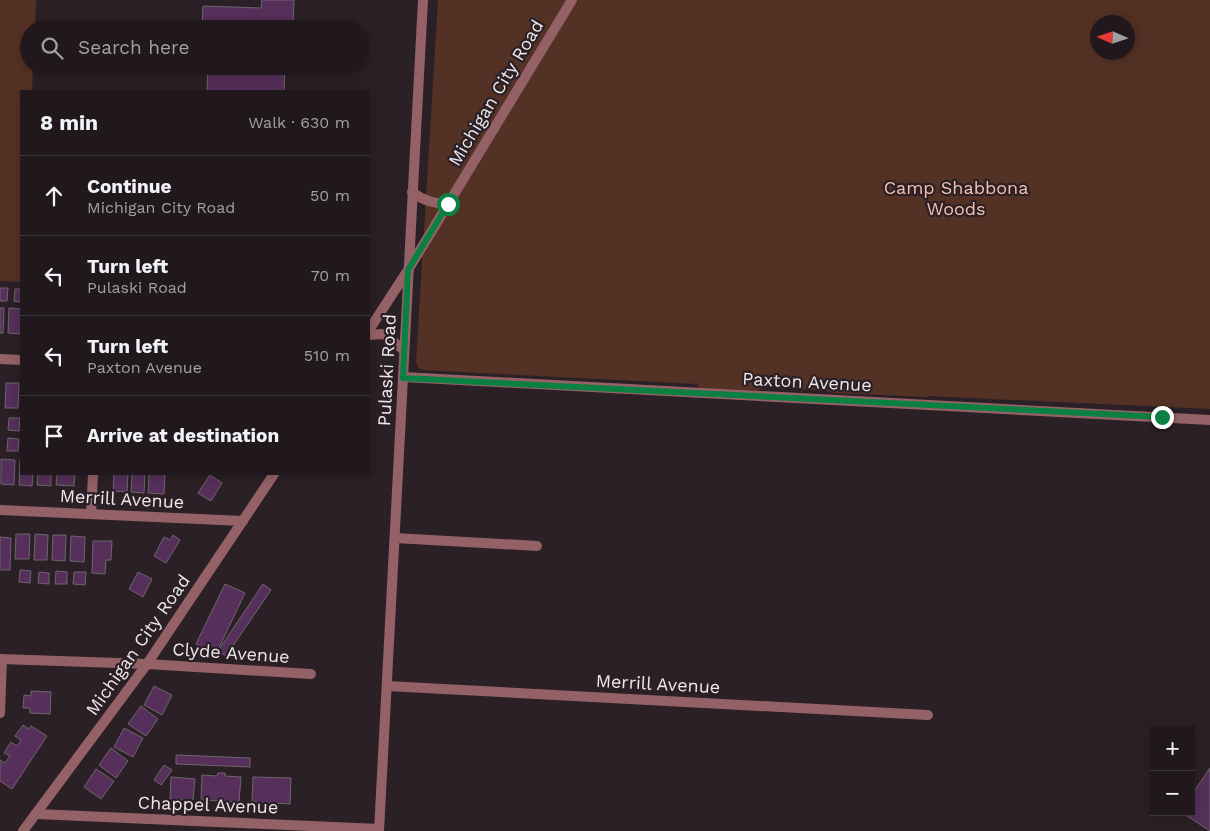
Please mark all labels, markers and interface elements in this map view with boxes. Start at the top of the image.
north arrow [1090,15,1135,60]
street label: Michigan City Road [444,16,548,170]
search box [20,20,370,75]
icon: search [38,34,66,62]
text: Search here [78,36,189,59]
text: 8 min [40,110,98,135]
text: Walk · 630 m [248,113,350,132]
text: Continue [87,175,171,198]
park label: Camp Shabbona Woods [884,177,1028,219]
icon: ahead [40,182,68,210]
text: 50 m [310,186,350,205]
route start [437,193,460,216]
text: Michigan City Road [87,198,235,217]
text: Turn left [87,255,168,278]
icon: left [40,262,68,290]
text: 70 m [311,266,350,285]
text: Pulaski Road [87,278,187,297]
street label: Pulaski Road [373,313,400,427]
text: Turn left [87,335,168,358]
icon: left [40,342,68,370]
text: 510 m [304,346,350,365]
text: Paxton Avenue [87,358,202,377]
street label: Paxton Avenue [742,368,872,395]
route end [1151,406,1174,429]
icon: arrive [40,422,68,450]
text: Arrive at destination [87,424,279,447]
street label: Merrill Avenue [59,485,185,512]
street label: Michigan City Road [81,570,194,719]
street label: Clyde Avenue [172,638,290,667]
street label: Merrill Avenue [595,670,721,697]
map controls [1150,726,1195,816]
button: + [1150,726,1195,771]
button: − [1150,771,1195,816]
street label: Chappel Avenue [137,792,279,817]

